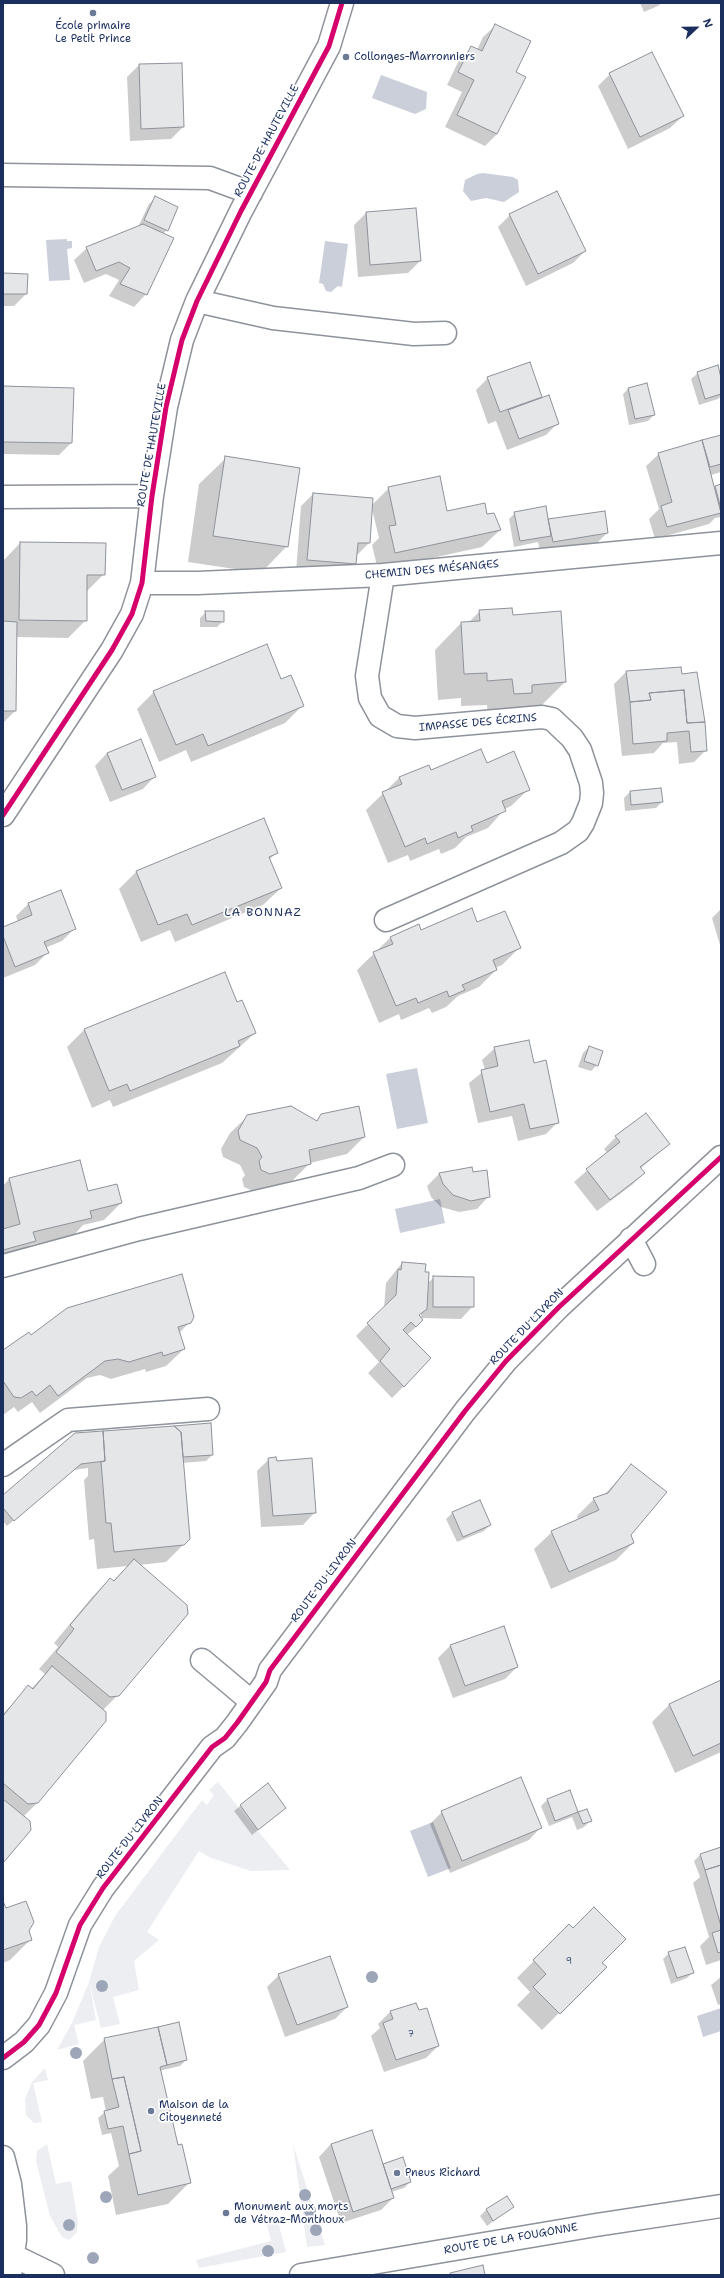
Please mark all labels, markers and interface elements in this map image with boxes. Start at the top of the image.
marker: École primaire Le Petit Prince [88,8,98,18]
north arrow [676,8,716,48]
text: N [699,16,716,30]
place label: École primaire Le Petit Prince [55,19,131,45]
place label: Collonges-Marronniers [354,50,475,64]
marker: Collonges-Marronniers [341,52,351,62]
street label: ROUTE DE HAUTEVILLE [232,83,302,199]
street label: ROUTE DE HAUTEVILLE [135,382,169,508]
street label: CHEMIN DES MÉSANGES [365,558,499,582]
street label: IMPASSE DES ÉCRINS [419,711,537,735]
district label: LA BONNAZ [224,906,302,920]
street label: ROUTE DU LIVRON [487,1286,567,1368]
street label: ROUTE DU LIVRON [288,1537,360,1625]
street label: ROUTE DU LIVRON [94,1794,166,1882]
house number: 9 [566,1957,572,1967]
house number: 7 [408,2030,414,2040]
place label: Maison de la Citoyenneté [159,2098,229,2124]
marker: Maison de la Citoyenneté [146,2106,156,2116]
place label: Pneus Richard [405,2166,480,2180]
marker: Pneus Richard [392,2168,402,2178]
place label: Monument aux morts de Vétraz-Monthoux [234,2200,348,2226]
marker: Monument aux morts de Vétraz-Monthoux [221,2208,231,2218]
street label: ROUTE DE LA FOUGONNE [443,2221,579,2257]

